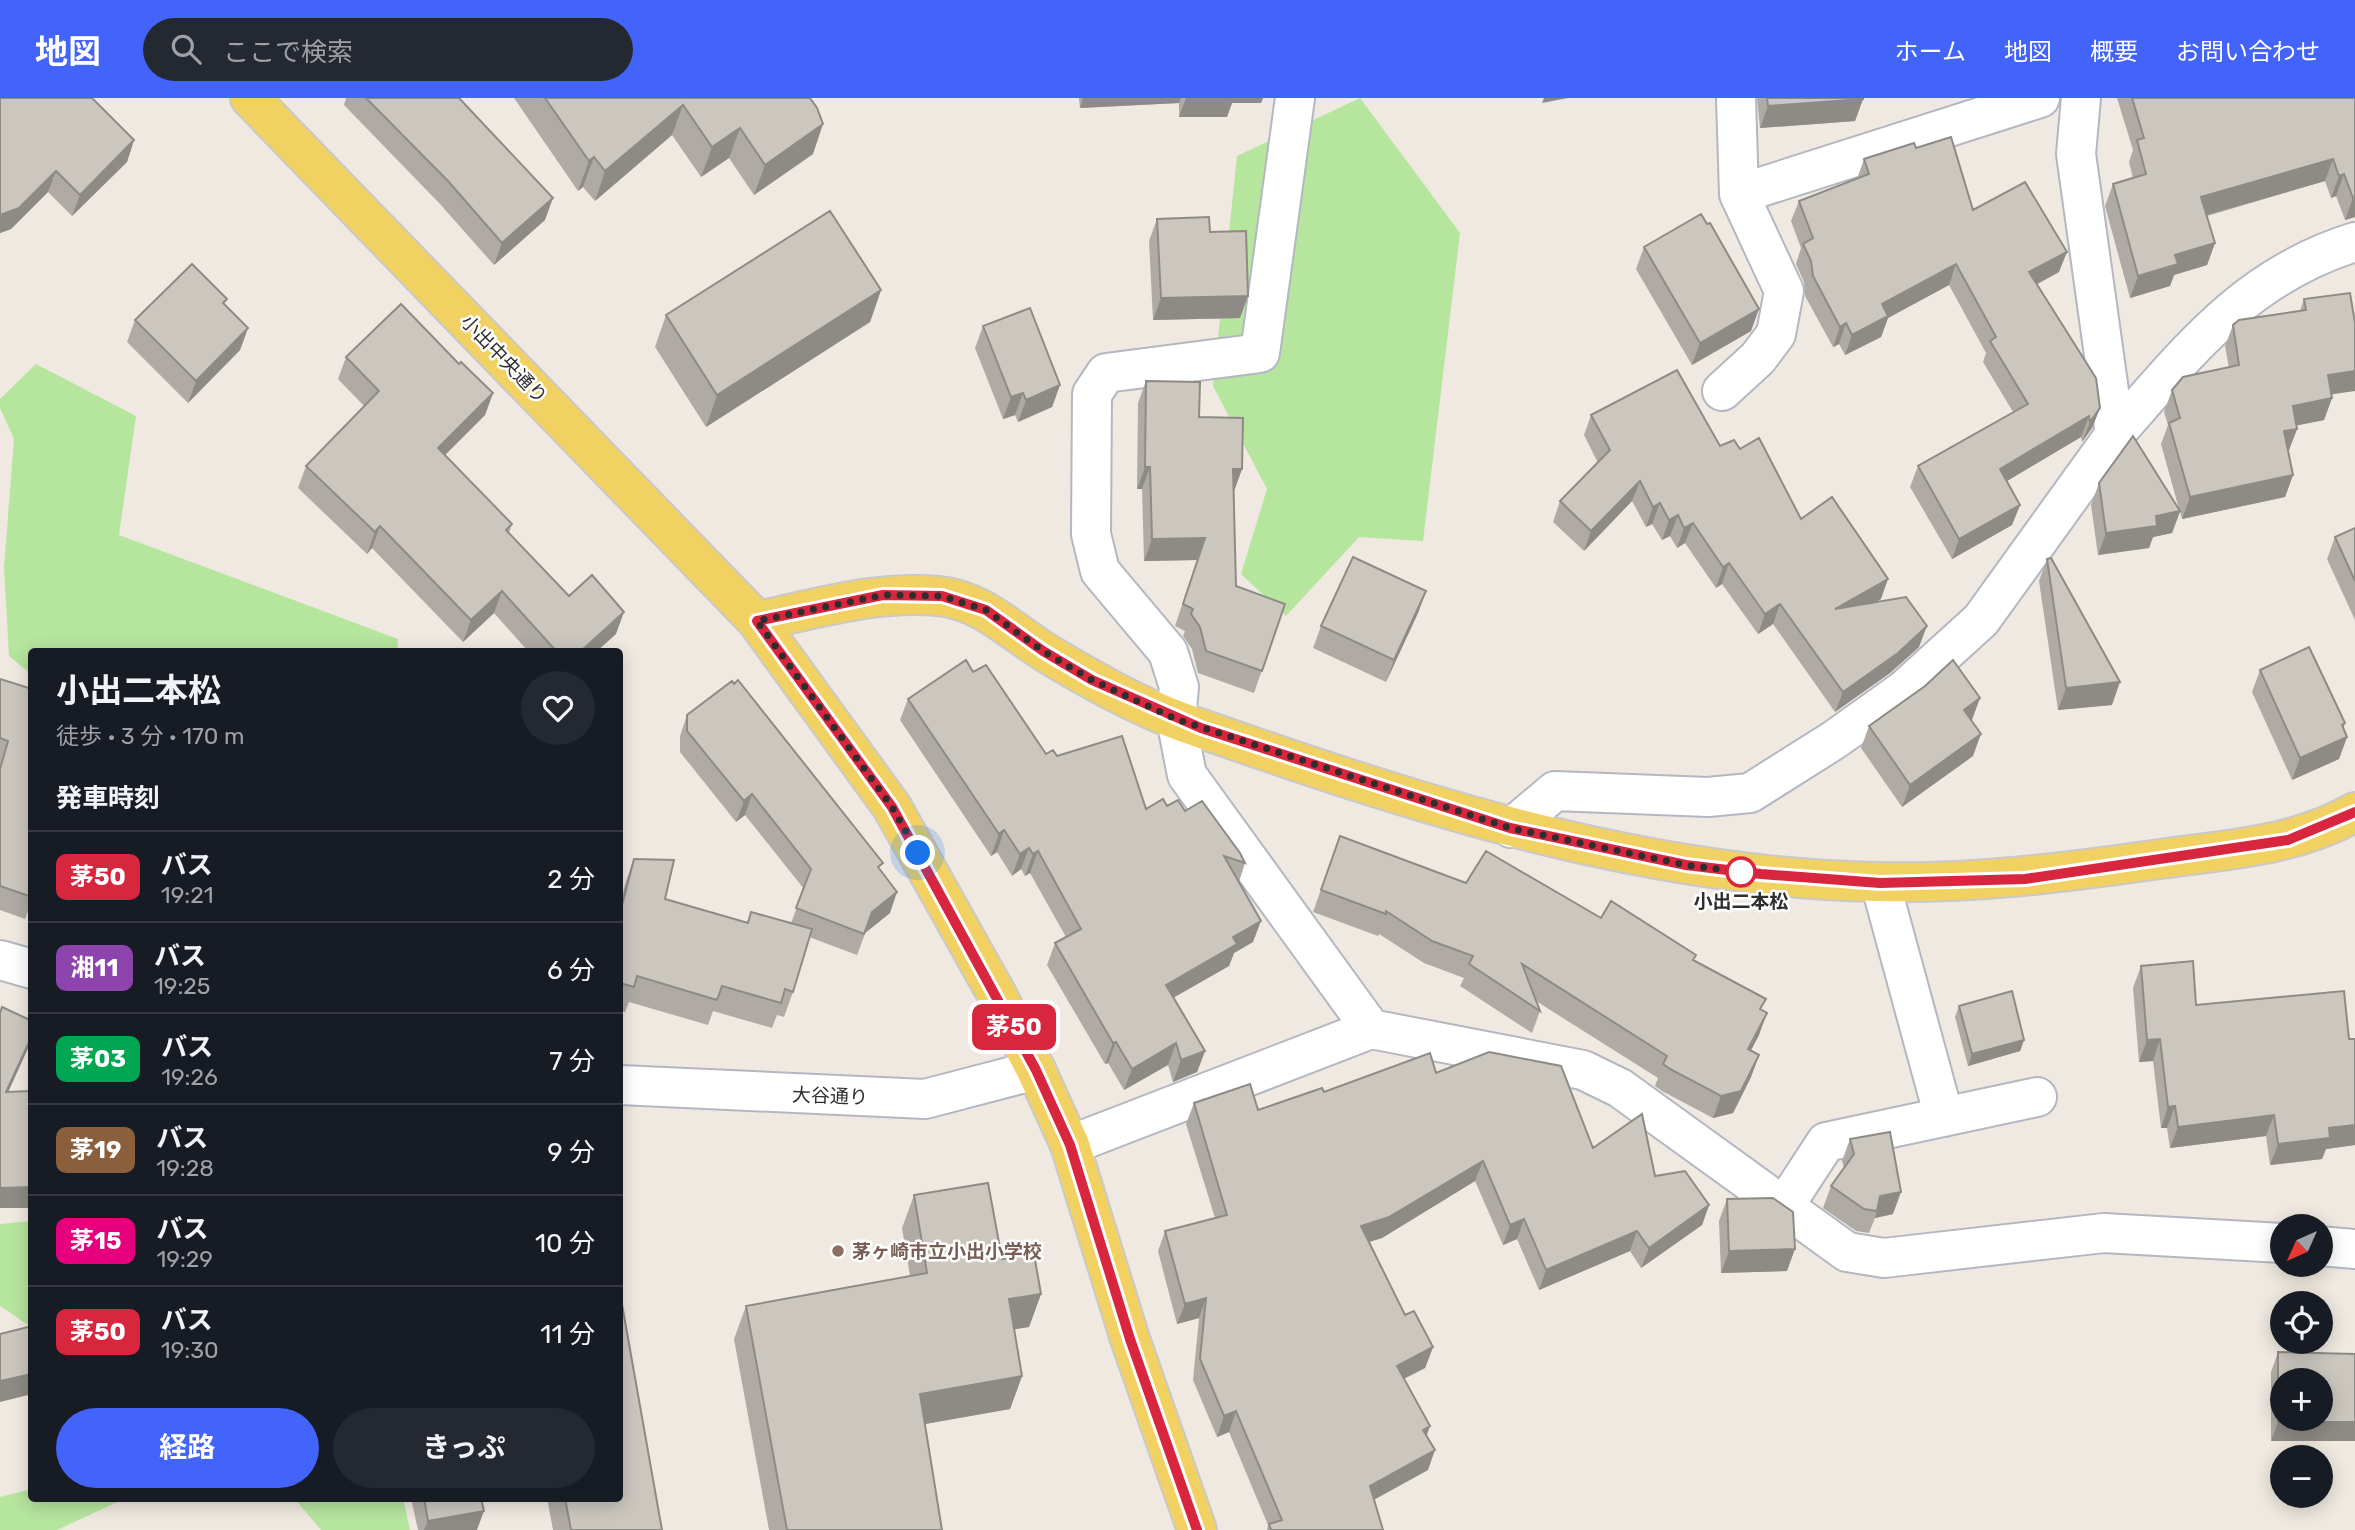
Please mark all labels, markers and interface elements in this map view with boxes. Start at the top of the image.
search box [143,18,633,81]
icon: search [167,30,205,68]
text: 地図 [35,32,101,71]
text: ここで検索 [223,37,353,68]
text: ホーム [1895,38,1966,66]
text: 地図 [2004,38,2052,66]
text: 概要 [2090,38,2138,66]
text: お問い合わせ [2176,38,2320,66]
street label: 小出中央通り [456,310,552,408]
text: 小出二本松 [56,671,221,710]
button: heart [521,671,595,745]
text: 徒歩 · 3 分 · 170 m [56,722,245,750]
text: 発車時刻 [56,783,160,814]
your location [900,835,935,870]
text: バス [161,850,213,881]
marker: 小出二本松 [1726,857,1756,887]
text: 茅50 [70,863,126,891]
text: 2 分 [547,864,595,895]
text: 19:21 [161,881,214,909]
place label: 小出二本松 [1693,890,1789,913]
text: バス [154,941,206,972]
text: 湘11 [71,954,118,982]
text: 6 分 [547,955,595,986]
text: 19:25 [154,972,211,1000]
line badge: 茅50 [974,1004,1054,1050]
text: 茅50 [986,1013,1042,1041]
text: バス [161,1032,213,1063]
text: 茅03 [70,1045,126,1073]
text: 7 分 [549,1046,595,1077]
text: 19:26 [161,1063,218,1091]
street label: 大谷通り [792,1083,868,1109]
text: バス [156,1123,208,1154]
text: 茅19 [70,1136,121,1164]
text: 9 分 [547,1137,595,1168]
text: 19:28 [156,1154,214,1182]
text: バス [156,1214,208,1245]
north arrow [2270,1214,2333,1278]
map controls [2270,1214,2333,1508]
text: 茅15 [70,1227,121,1255]
text: 10 分 [535,1228,595,1259]
place label: 茅ヶ崎市立小出小学校 [852,1240,1042,1263]
marker: 茅ヶ崎市立小出小学校 [830,1243,846,1259]
text: 19:29 [156,1245,213,1273]
button: locate [2270,1291,2333,1354]
text: バス [161,1305,213,1336]
text: 茅50 [70,1318,126,1346]
text: 11 分 [540,1319,595,1350]
text: 19:30 [161,1336,219,1364]
button: + [2270,1368,2333,1431]
button: 経路 [56,1408,319,1488]
button: きっぷ [333,1408,595,1488]
button: − [2270,1445,2333,1508]

